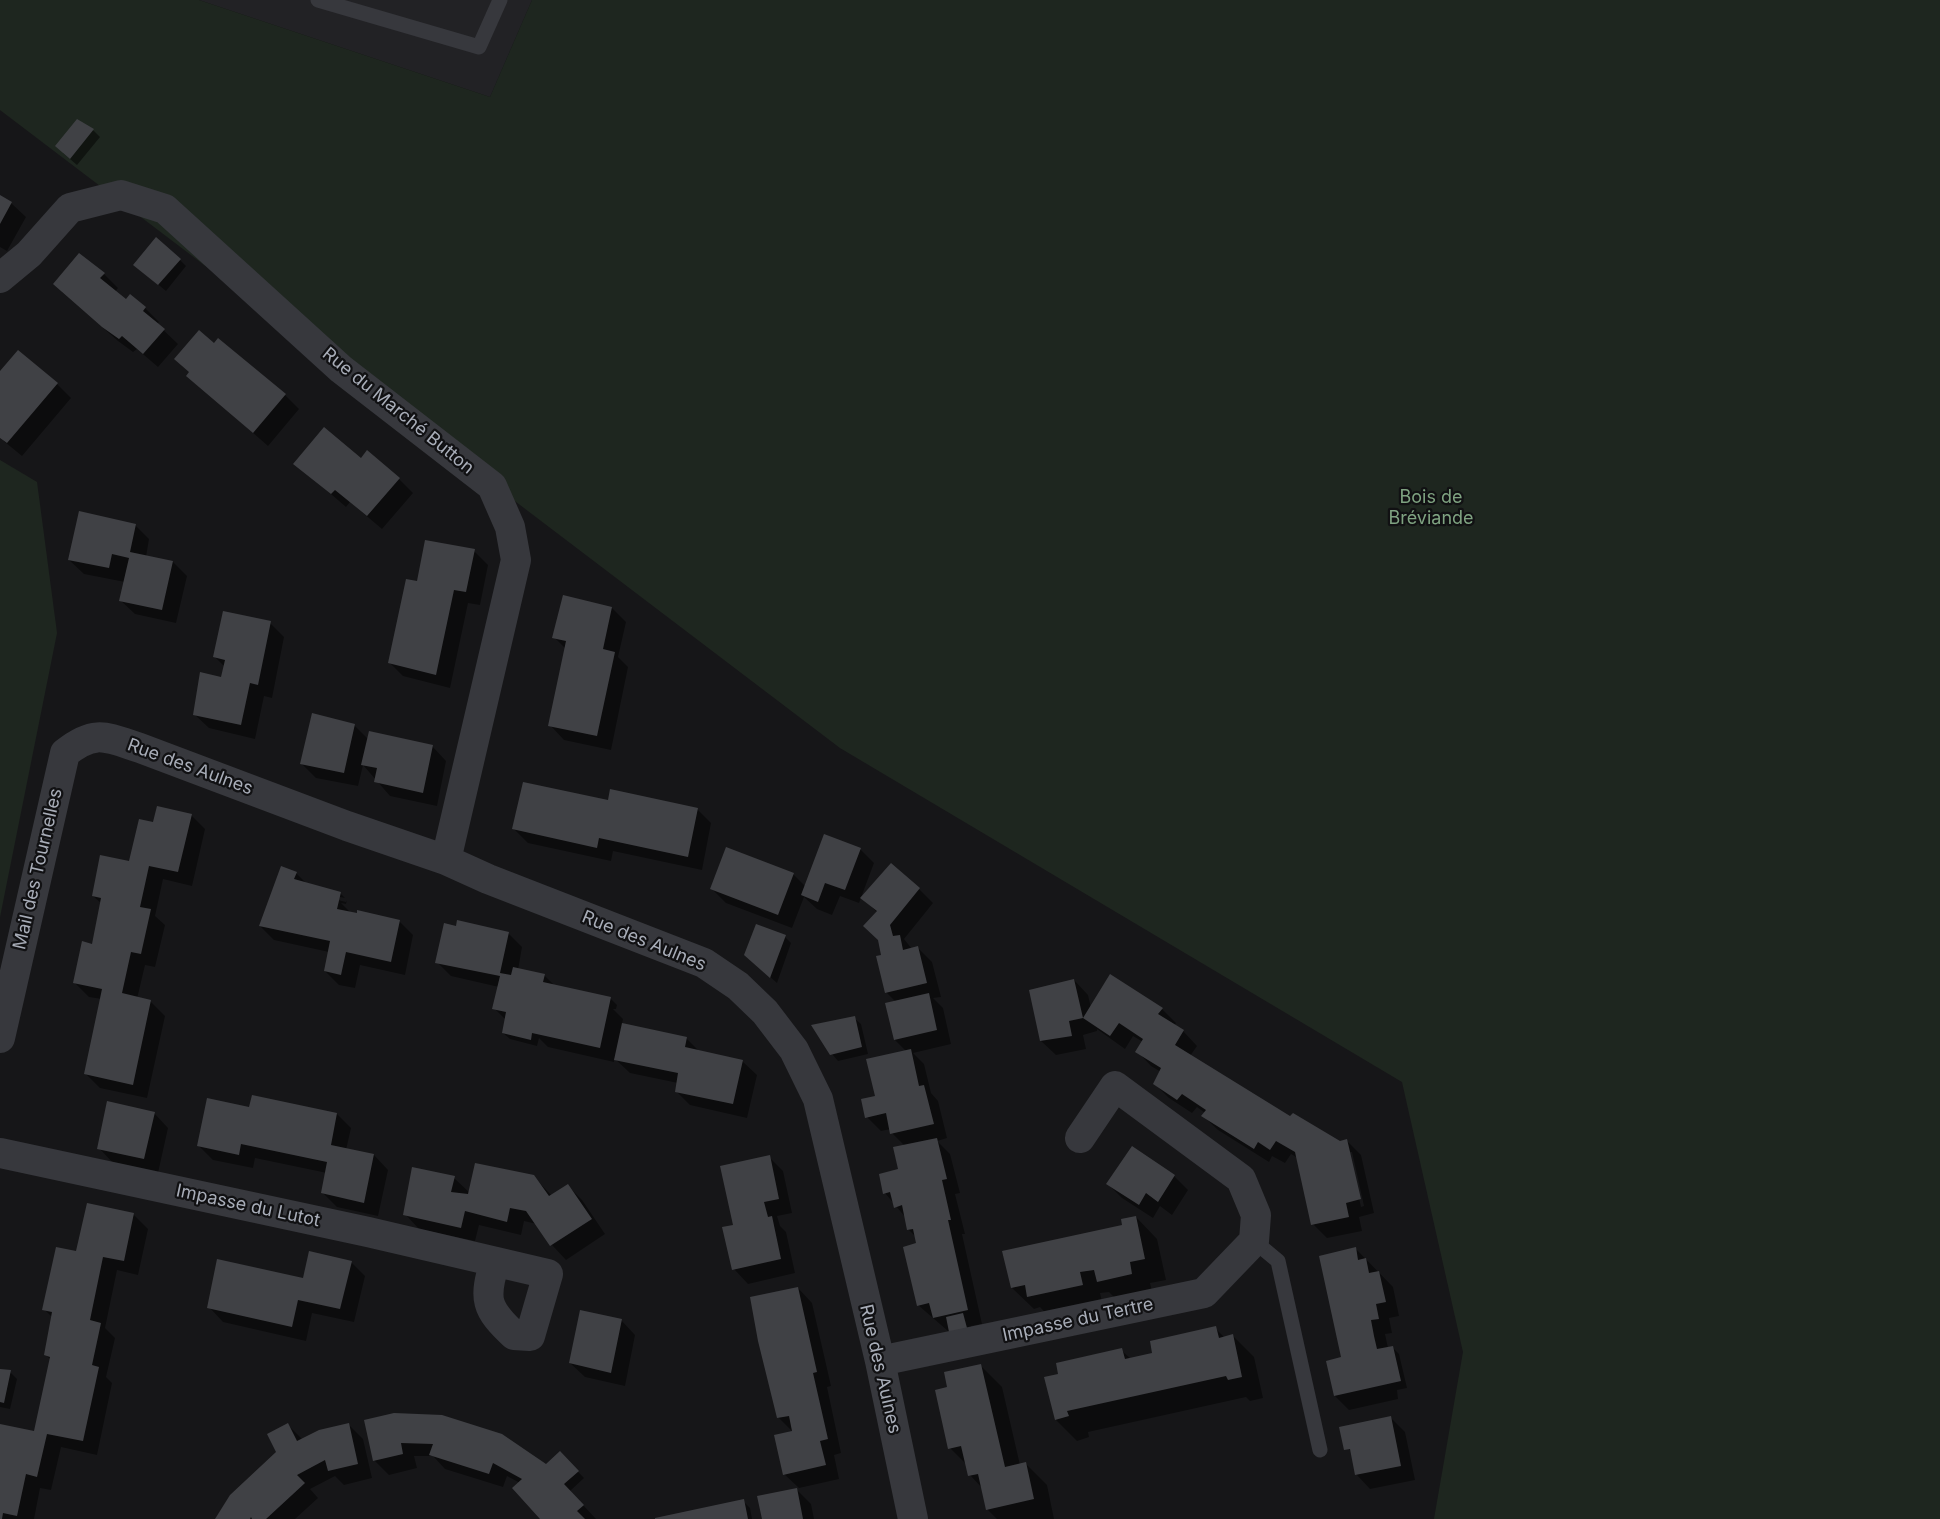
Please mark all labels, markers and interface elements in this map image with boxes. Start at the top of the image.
street label: Rue du Marché Button [318,343,478,479]
park label: Bois de Bréviande [1388,487,1474,530]
street label: Rue des Aulnes [124,734,256,800]
street label: Mail des Tournelles [9,786,67,952]
street label: Rue des Aulnes [579,906,709,976]
street label: Impasse du Lutot [174,1180,322,1232]
street label: Impasse du Tertre [1001,1293,1155,1347]
street label: Rue des Aulnes [855,1302,905,1436]

